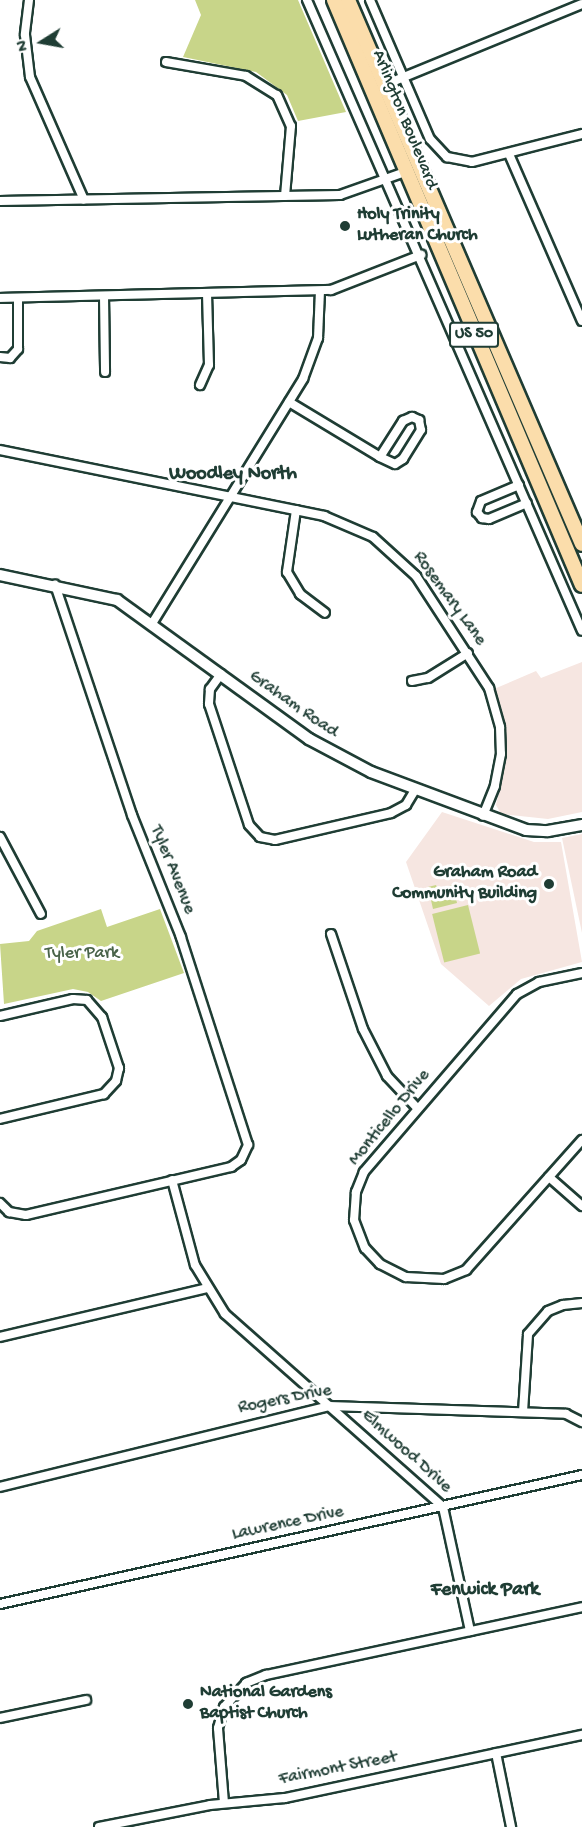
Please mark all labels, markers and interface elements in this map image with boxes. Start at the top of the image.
north arrow [12,12,72,72]
text: N [14,39,34,52]
street label: Arlington Boulevard [366,47,442,193]
place label: Holy Trinity Lutheran Church [357,205,478,248]
marker: Holy Trinity Lutheran Church [338,219,352,233]
road number: US 50 [448,322,500,348]
district label: Woodley North [169,462,297,486]
street label: Rosemary Lane [408,548,490,650]
street label: Graham Road [244,666,342,744]
street label: Tyler Avenue [144,822,200,918]
place label: Graham Road Community Building [392,863,537,906]
marker: Graham Road Community Building [542,877,556,891]
park label: Tyler Park [45,943,119,965]
street label: Monticello Drive [345,1065,435,1171]
street label: Rogers Drive [236,1380,334,1420]
street label: Elmwood Drive [356,1406,456,1498]
street label: Lawrence Drive [230,1502,346,1546]
district label: Fenwick Park [431,1578,539,1602]
place label: National Gardens Baptist Church [200,1683,332,1726]
marker: National Gardens Baptist Church [181,1697,195,1711]
street label: Fairmont Street [277,1747,399,1791]

